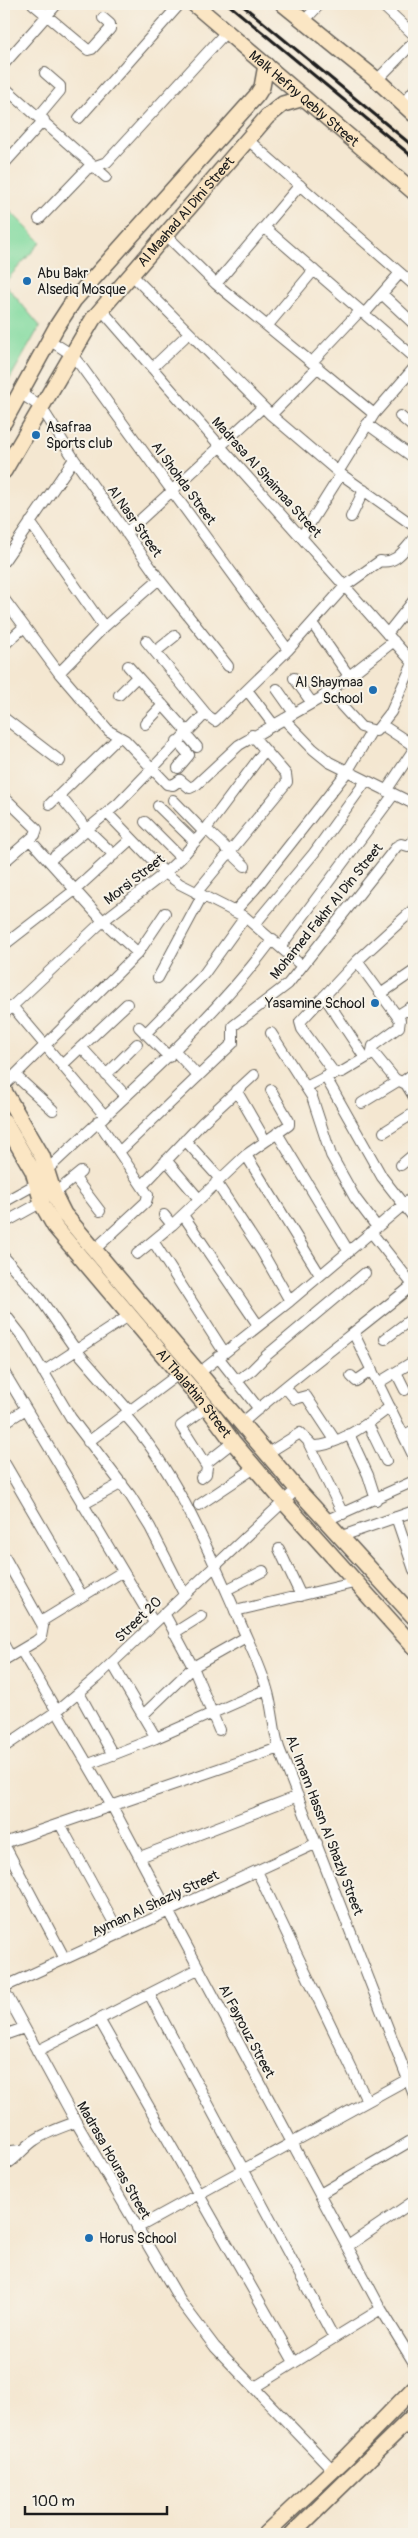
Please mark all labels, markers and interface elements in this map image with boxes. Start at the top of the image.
street label: Malk Hefny Qebly Street [245,47,363,150]
street label: Al Maahad Al Dini Street [134,153,238,270]
place label: Abu Bakr Alsediq Mosque [37,265,126,298]
marker: Abu Bakr Alsediq Mosque [21,275,33,287]
street label: Madrasa Al Shaimaa Street [208,414,325,541]
place label: Asafraa Sports club [46,419,113,452]
marker: Asafraa Sports club [30,429,42,441]
street label: Al Shohda Street [148,438,220,528]
street label: Al Nasr Street [104,482,166,561]
place label: Al Shaymaa School [295,674,363,707]
marker: Al Shaymaa School [367,684,379,696]
street label: Mohamed Fakhr Al Din Street [266,840,387,983]
street label: Morsi Street [101,850,168,908]
place label: Yasamine School [264,995,365,1012]
marker: Yasamine School [369,997,381,1009]
street label: Al Thalathin Street [153,1345,235,1441]
street label: Street 20 [111,1593,165,1646]
street label: AL Imam Hassn Al Shazly Street [282,1733,367,1918]
street label: Ayman Al Shazly Street [89,1866,222,1940]
street label: Al Fayrouz Street [215,1982,278,2081]
street label: Madrasa Houras Street [73,2098,154,2222]
place label: Horus School [99,2230,177,2247]
marker: Horus School [83,2232,95,2244]
scale bar [25,2483,168,2515]
text: 100 m [32,2492,75,2511]

